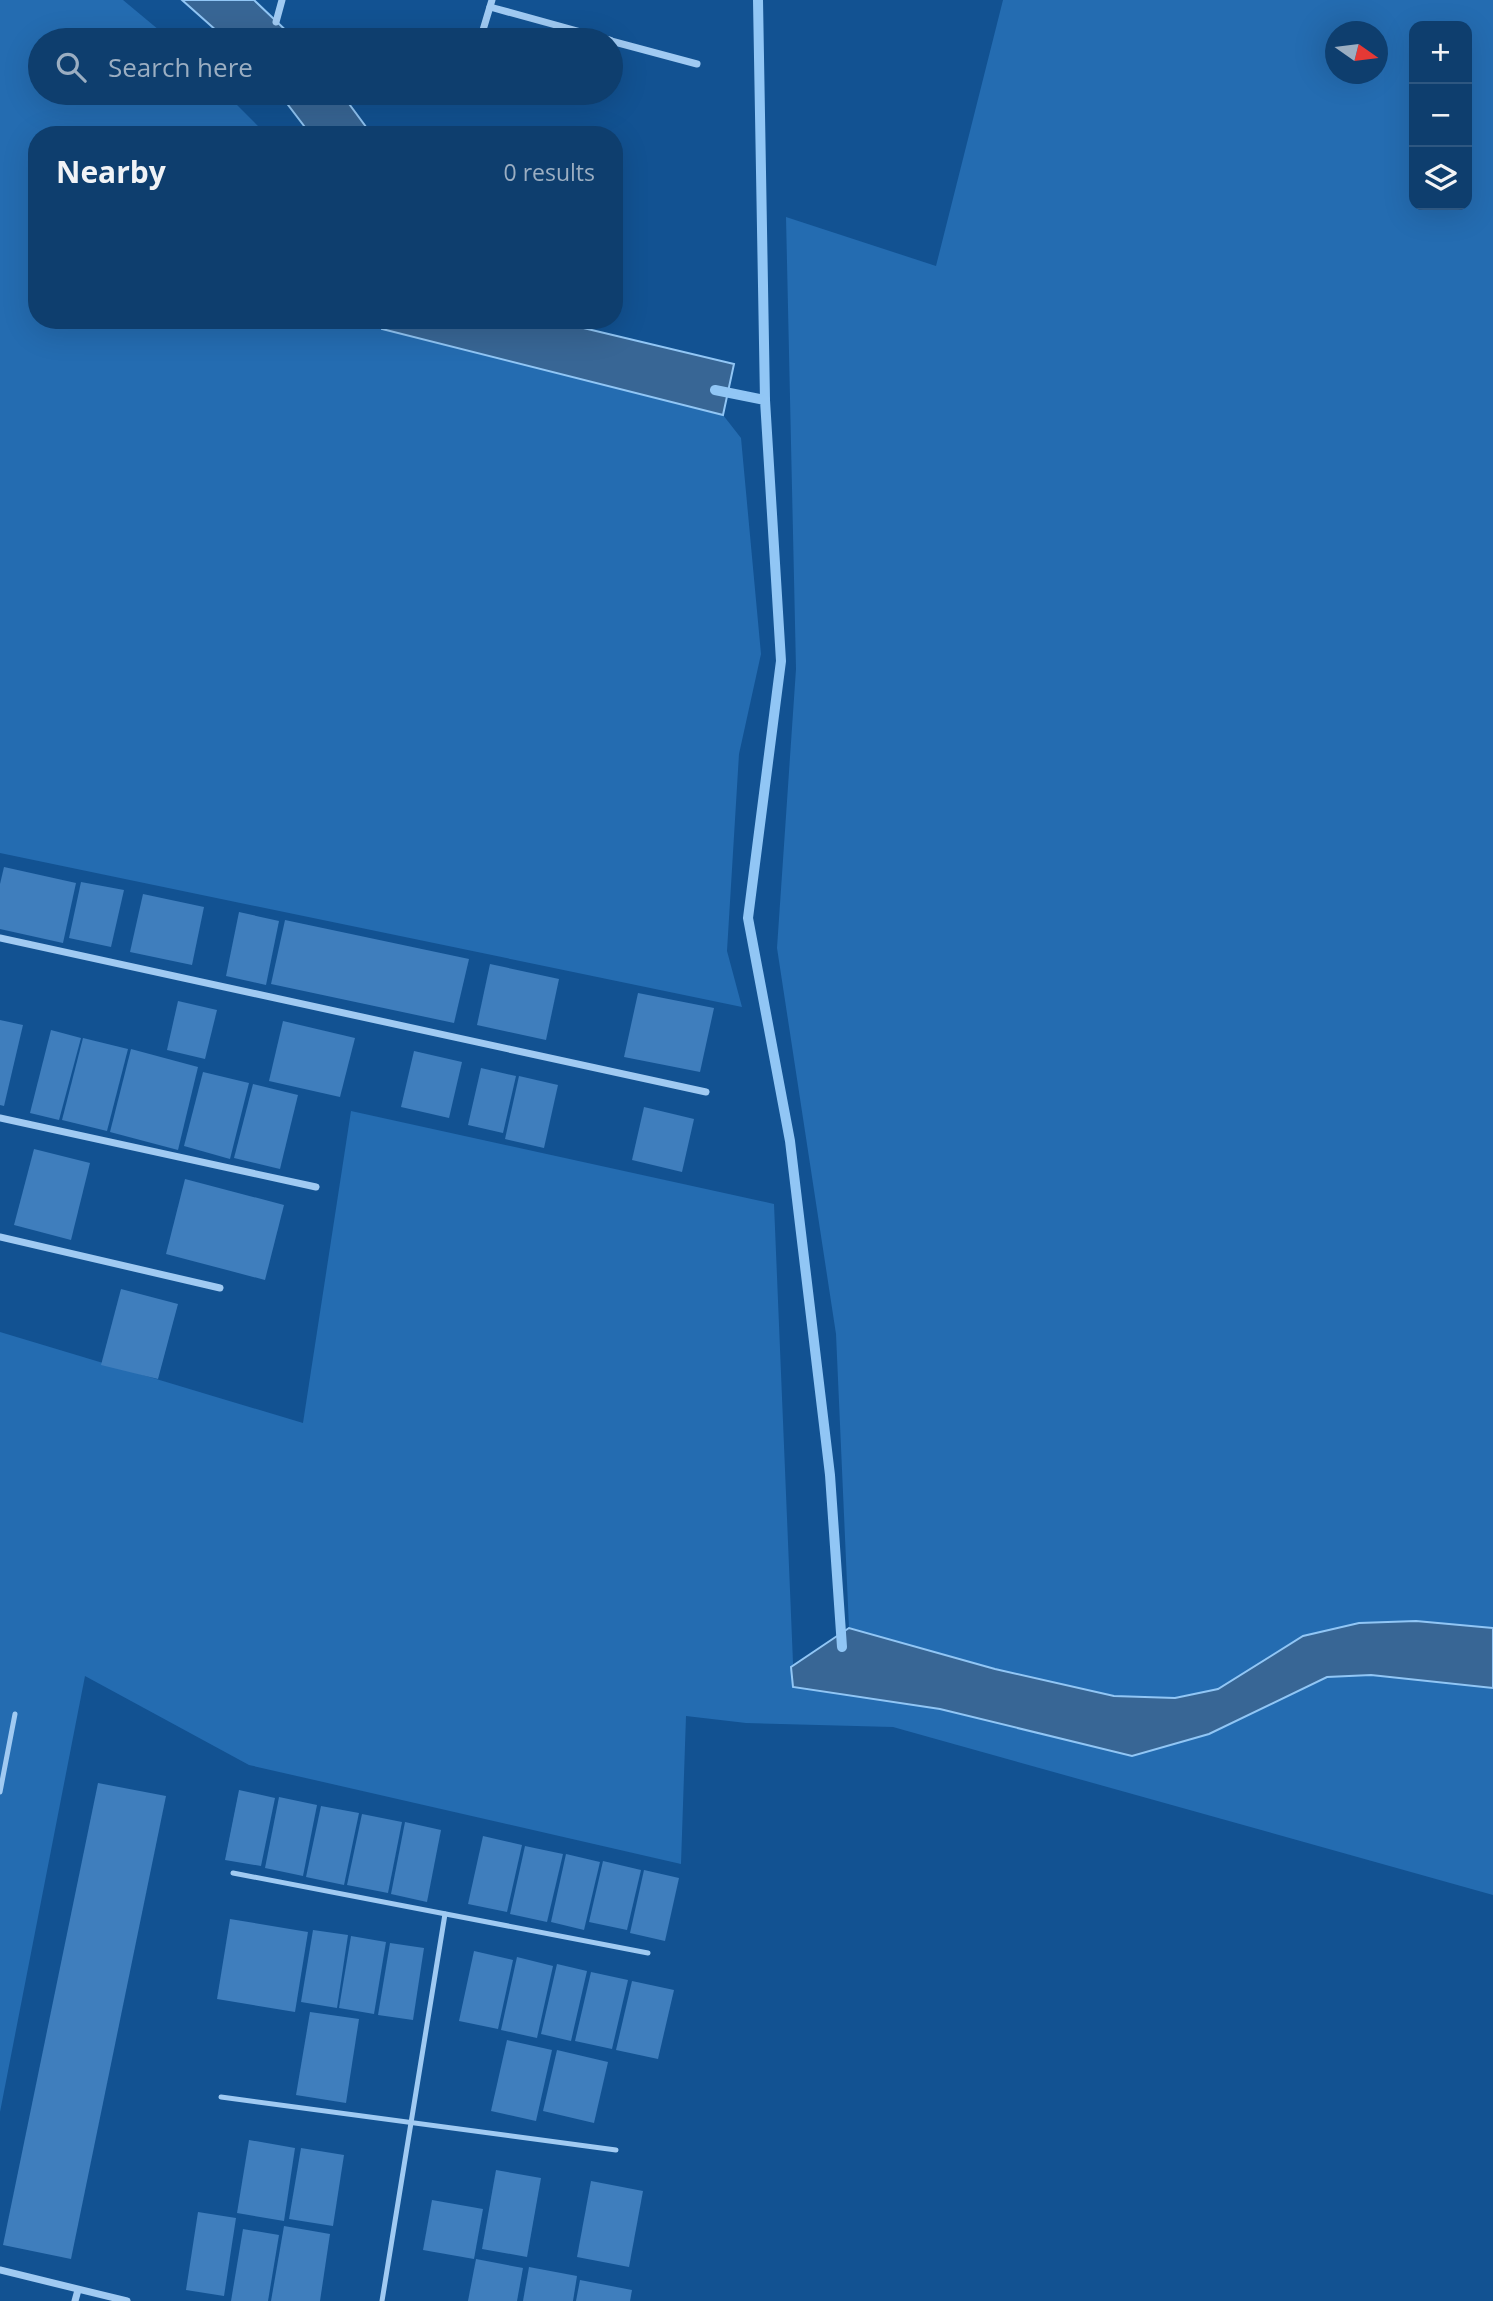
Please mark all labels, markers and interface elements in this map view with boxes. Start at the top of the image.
north arrow [1325,21,1388,84]
map controls [1409,21,1472,210]
button: + [1409,21,1472,84]
search box [28,28,623,105]
icon: search [52,48,90,86]
text: Search here [108,49,253,85]
button: − [1409,84,1472,147]
button: layers [1409,147,1472,210]
text: Nearby [56,151,166,192]
text: 0 results [504,156,595,188]

